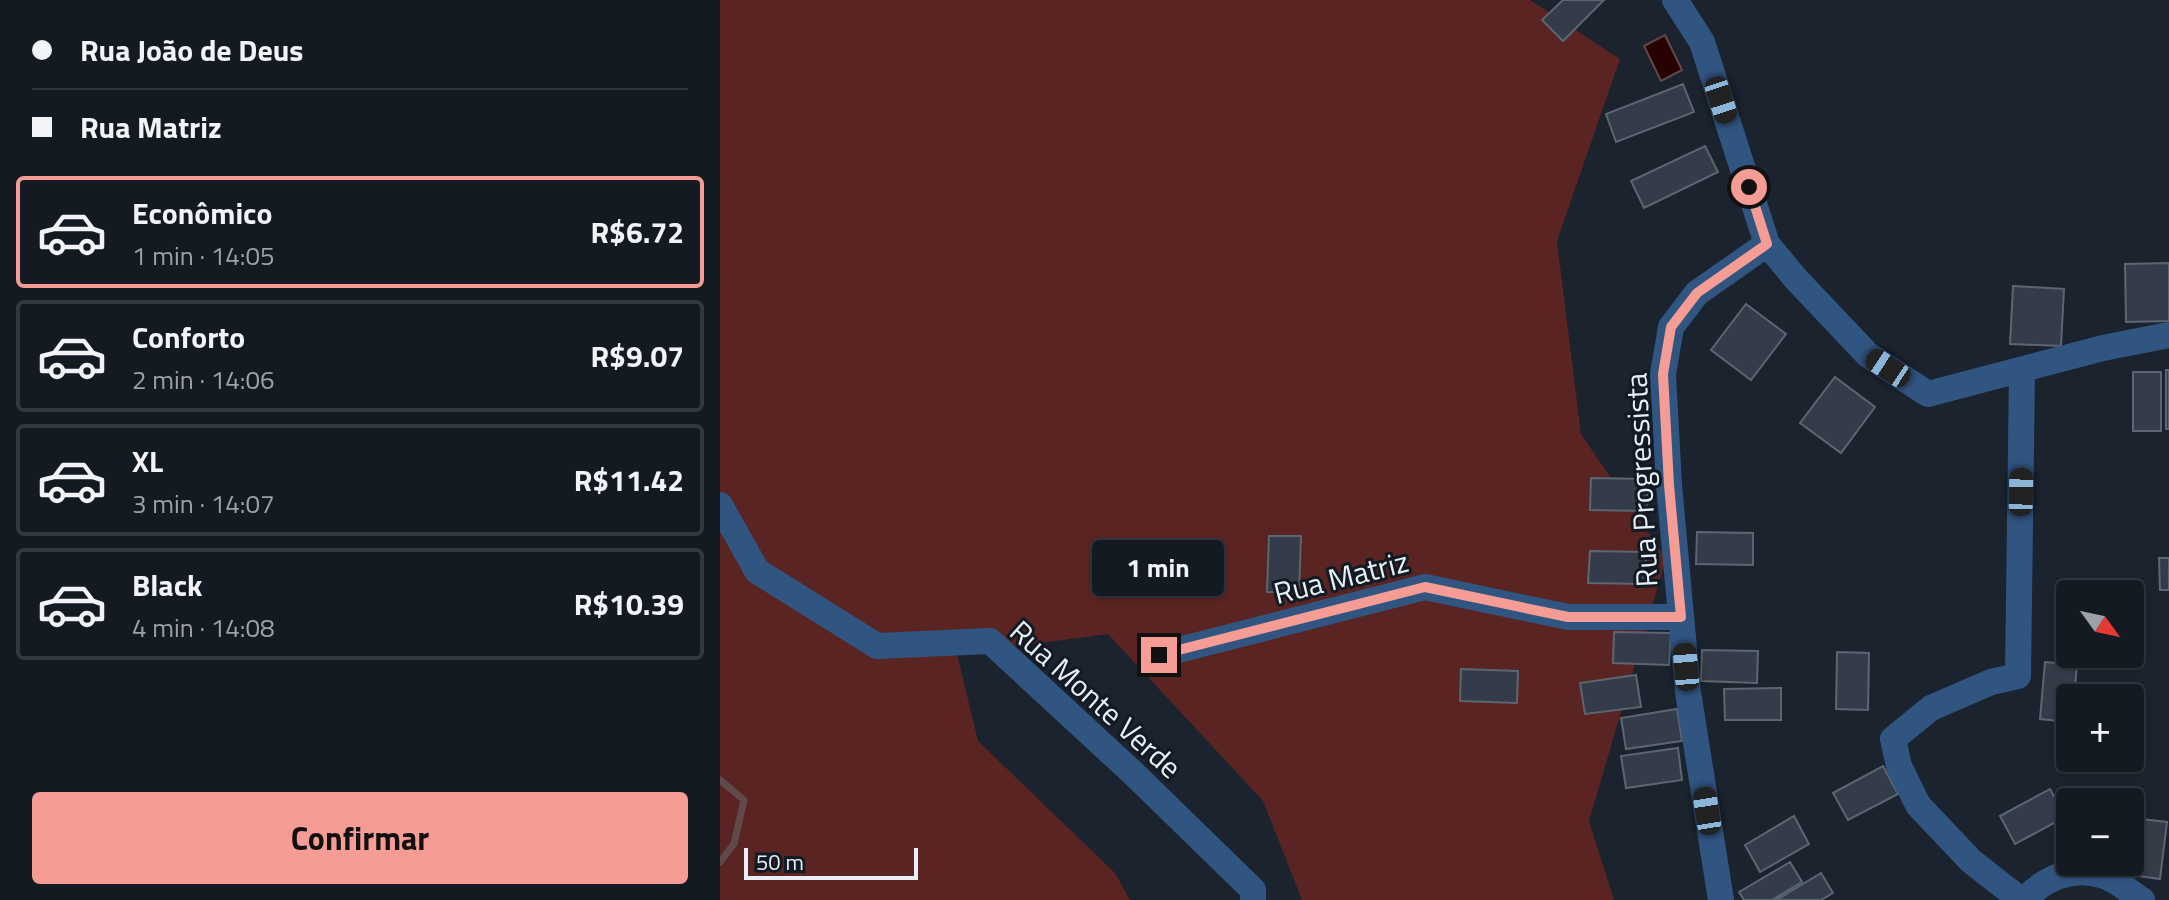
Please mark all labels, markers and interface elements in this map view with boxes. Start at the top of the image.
text: Rua João de Deus [80,27,303,73]
car [1702,73,1740,127]
text: Rua Matriz [80,104,222,150]
route start [1731,169,1767,205]
text: Econômico [132,190,272,236]
icon: car [36,196,108,268]
text: R$6.72 [591,209,684,255]
text: 1 min · 14:05 [132,236,275,275]
text: Conforto [132,314,245,360]
icon: car [36,320,108,392]
text: R$9.07 [591,333,684,379]
car [1861,345,1915,391]
text: 2 min · 14:06 [132,360,275,399]
street label: Rua Progressista [1612,372,1670,588]
text: XL [132,438,163,484]
icon: car [36,444,108,516]
text: R$11.42 [574,457,684,503]
car [2009,468,2033,516]
text: 3 min · 14:07 [132,484,275,523]
street label: Rua Matriz [1269,538,1413,616]
callout: 1 min [1093,539,1225,595]
text: 1 min [1126,548,1190,587]
text: Black [132,562,203,608]
icon: car [36,568,108,640]
north arrow [2056,580,2144,668]
map controls [2056,580,2144,876]
text: R$10.39 [574,581,684,627]
text: 4 min · 14:08 [132,608,275,647]
street label: Rua Monte Verde [1000,609,1192,789]
route end [1141,637,1177,673]
car [1672,642,1700,692]
button: + [2056,684,2144,772]
car [1691,785,1723,837]
button: − [2056,788,2144,876]
button: Confirmar [32,792,688,884]
scale bar [744,844,918,880]
text: 50 m [756,845,804,879]

